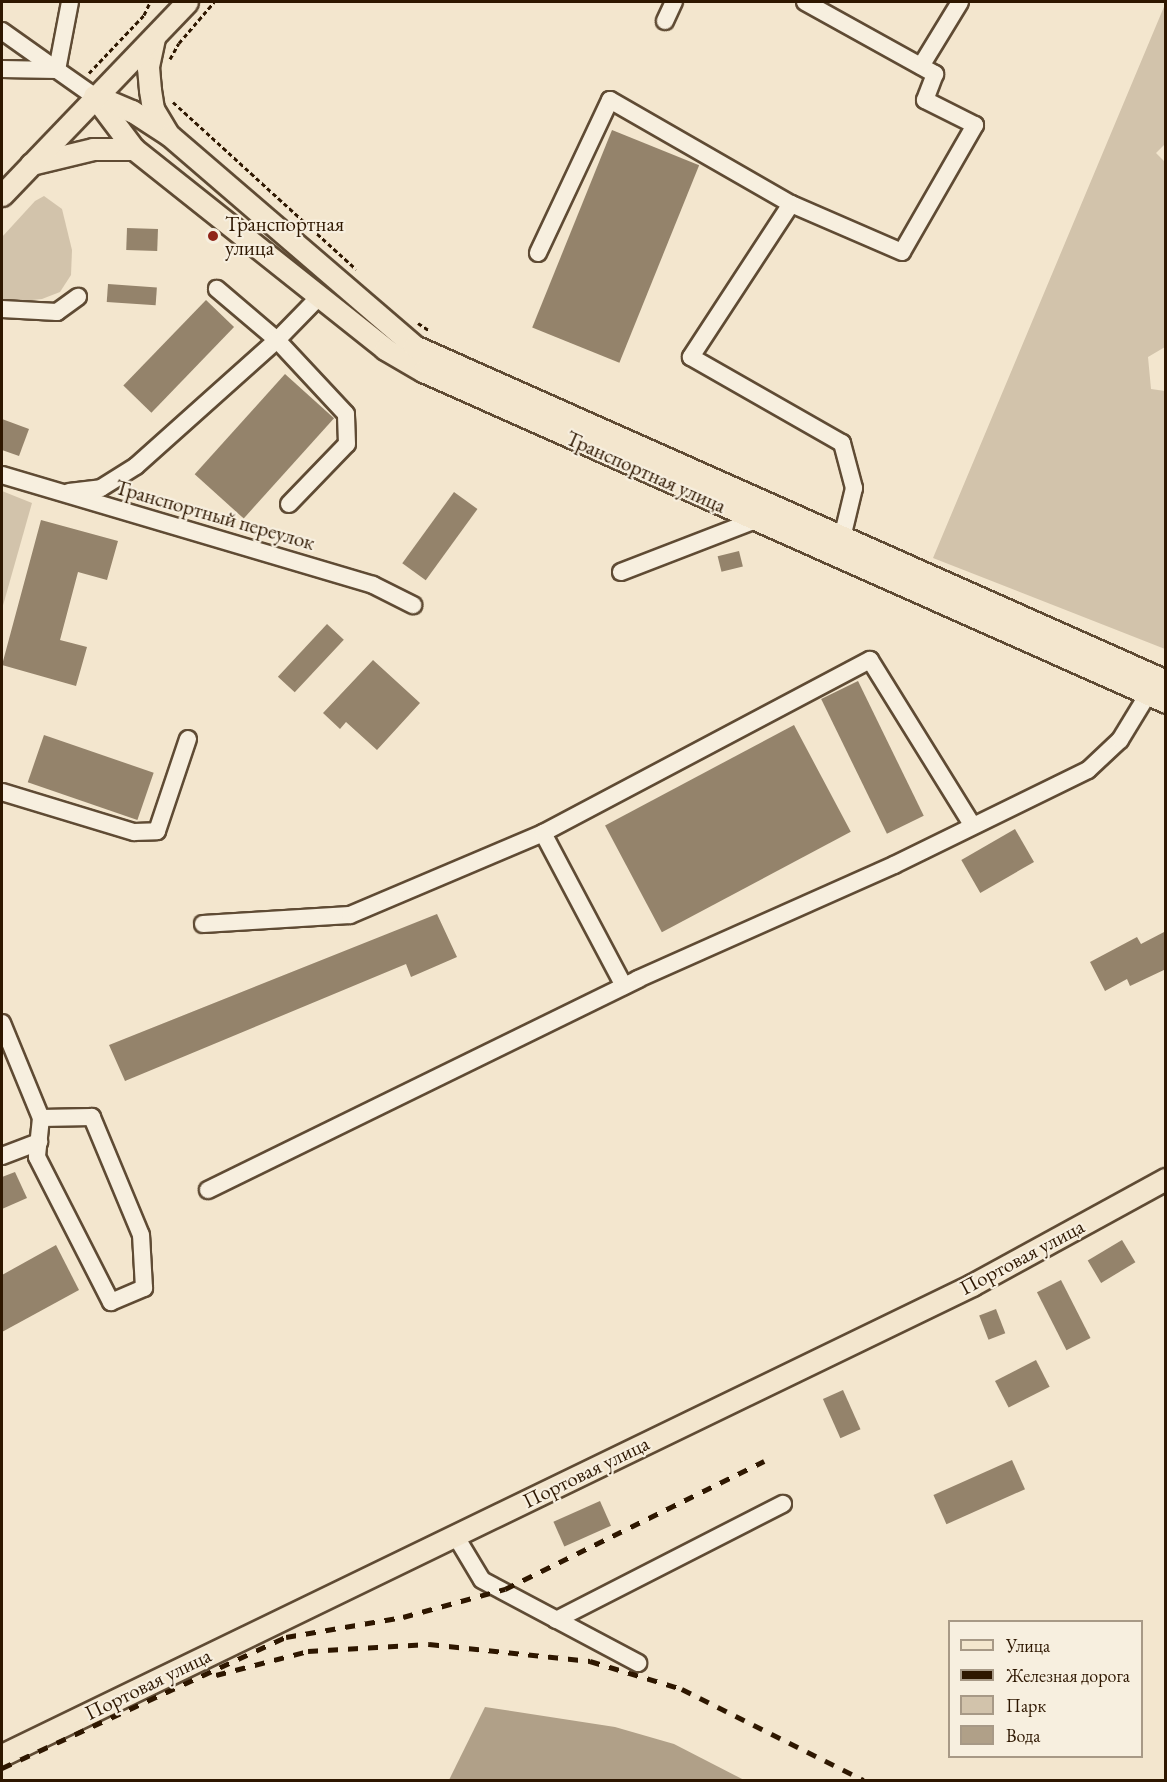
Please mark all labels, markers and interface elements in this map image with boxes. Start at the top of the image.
place label: Транспортная улица [225,211,344,261]
marker: Транспортная улица [206,229,220,243]
street label: Транспортная улица [562,425,730,519]
street label: Транспортный переулок [112,474,318,556]
street label: Портовая улица [955,1214,1089,1300]
street label: Портовая улица [519,1431,653,1513]
legend [948,1620,1143,1758]
text: Улица [1006,1634,1050,1657]
street label: Портовая улица [81,1643,215,1725]
text: Железная дорога [1006,1664,1130,1687]
text: Парк [1006,1694,1046,1717]
text: Вода [1006,1724,1040,1747]

